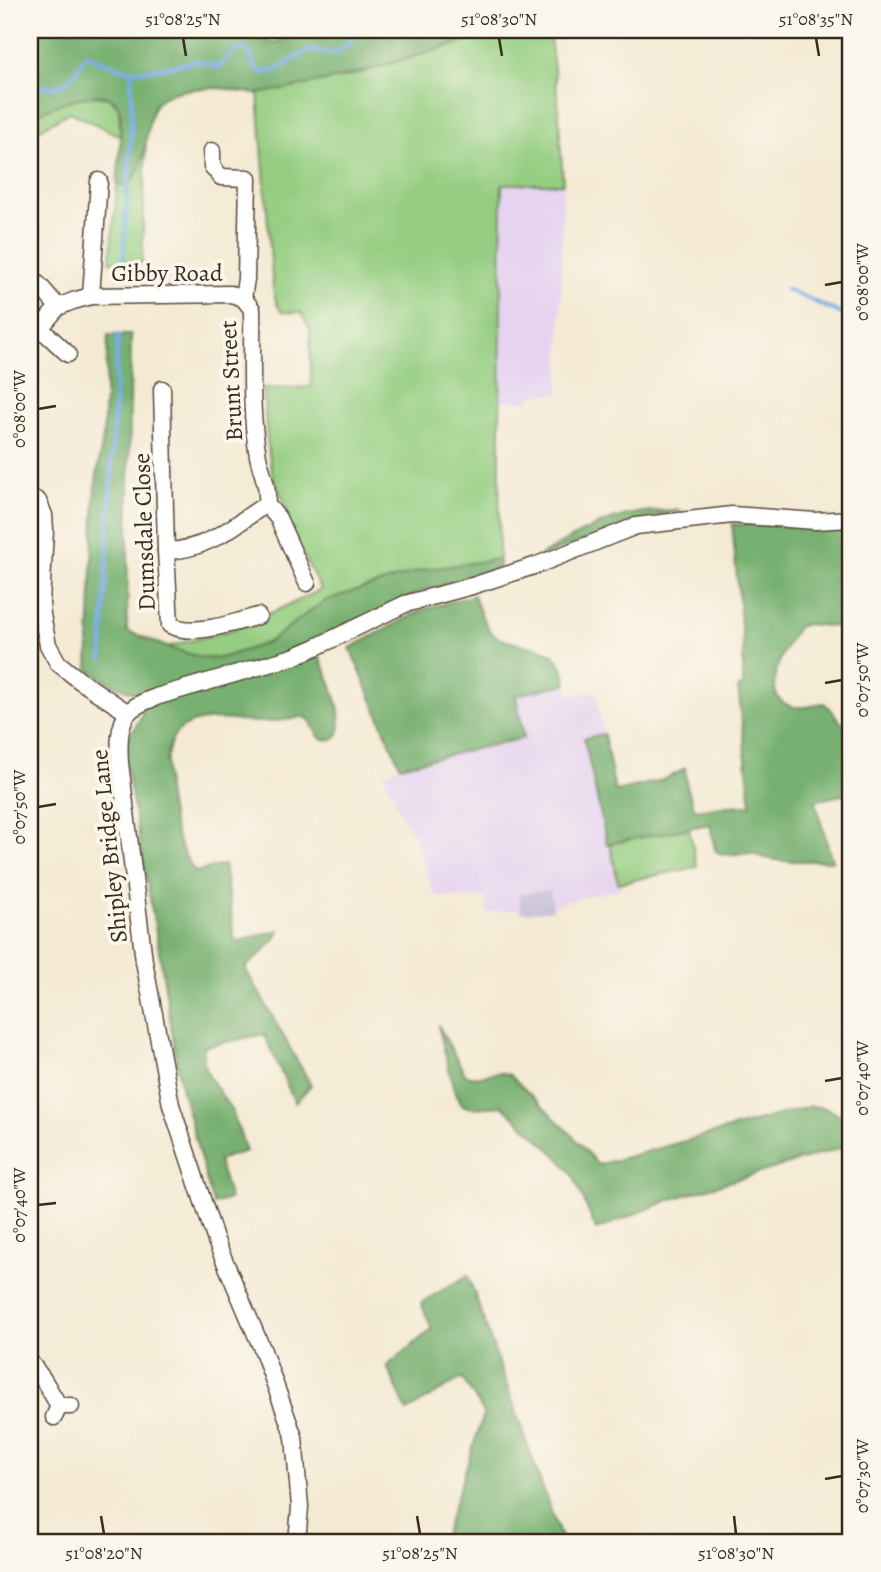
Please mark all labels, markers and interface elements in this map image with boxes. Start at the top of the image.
text: 51°08'25"N [145,7,221,31]
text: 51°08'30"N [461,7,537,31]
text: 51°08'35"N [779,7,853,31]
text: 0°08'00"W [850,243,874,321]
street label: Gibby Road [111,257,223,289]
street label: Brunt Street [212,320,250,442]
text: 0°08'00"W [7,370,31,448]
street label: Dumsdale Close [125,452,163,612]
text: 0°07'50"W [850,642,874,717]
street label: Shipley Bridge Lane [83,748,135,944]
text: 0°07'50"W [7,769,31,844]
text: 0°07'40"W [850,1040,874,1116]
text: 0°07'40"W [7,1167,31,1243]
text: 0°07'30"W [850,1438,874,1513]
text: 51°08'20"N [65,1541,143,1565]
text: 51°08'25"N [382,1541,458,1565]
text: 51°08'30"N [698,1541,774,1565]

